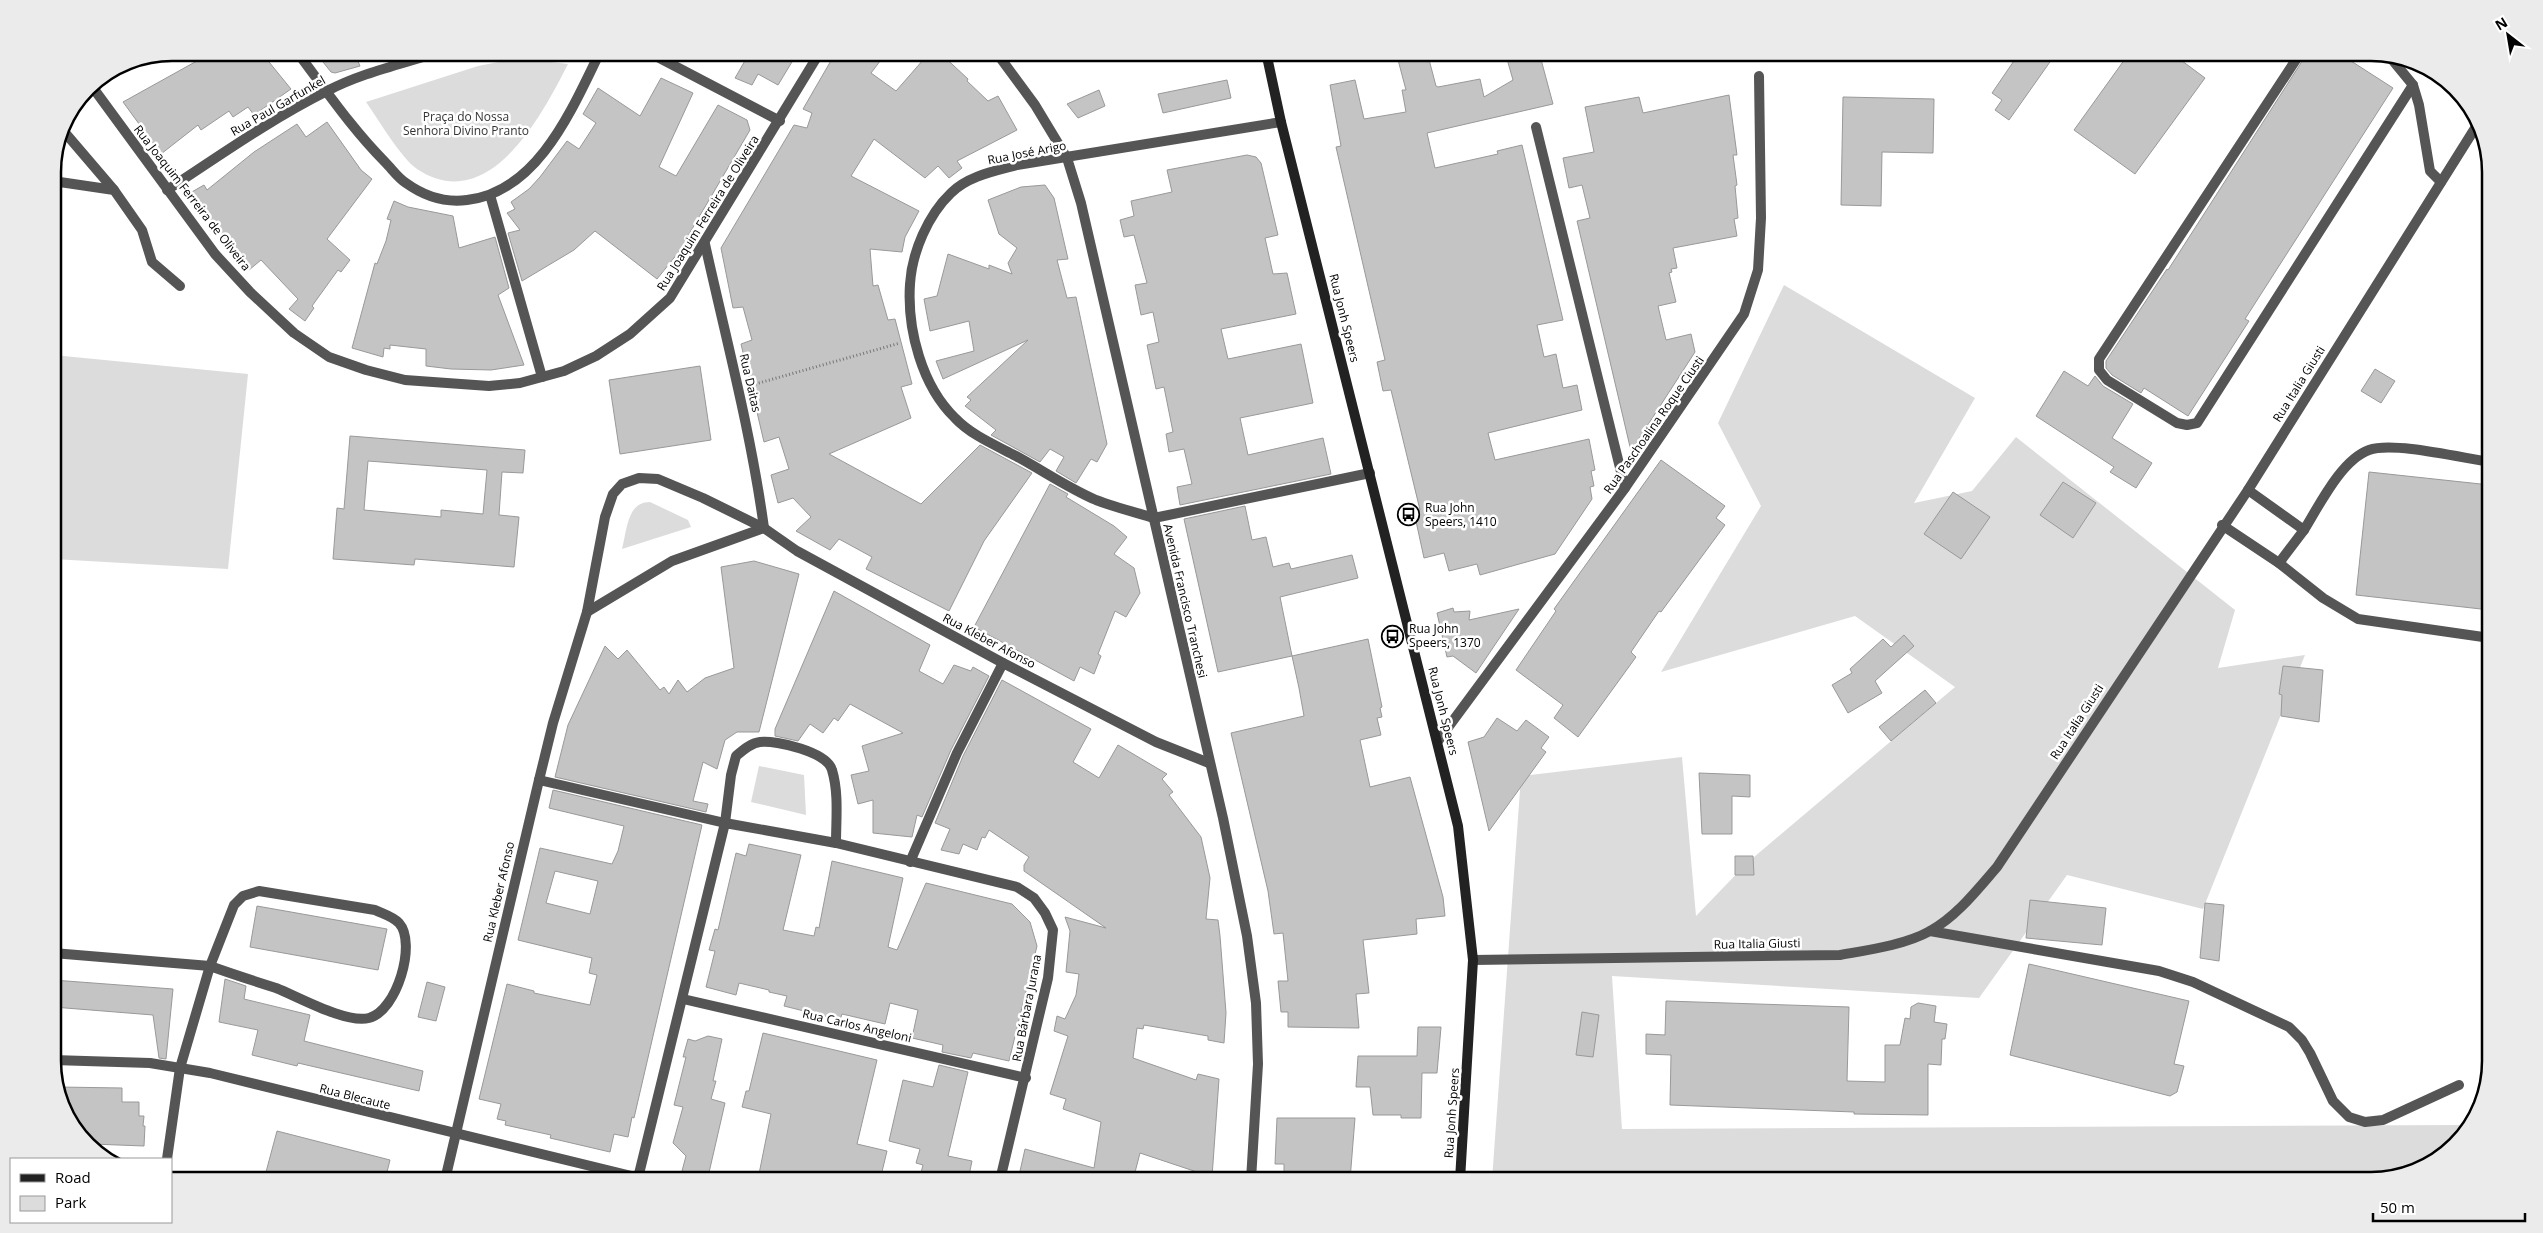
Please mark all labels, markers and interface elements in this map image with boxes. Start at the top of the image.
north arrow [2483,10,2533,60]
text: N [2491,12,2511,35]
street label: Rua Paul Garfunkel [227,71,328,140]
park label: Praça do Nossa Senhora Divino Pranto [403,108,529,139]
street label: Rua Joaquim Ferreira de Oliveira [130,121,255,274]
street label: Rua Joaquim Ferreira de Oliveira [652,132,763,294]
street label: Rua José Arigo [986,137,1068,168]
street label: Rua Jonh Speers [1325,272,1364,364]
street label: Rua Italia Giusti [2268,342,2329,425]
street label: Rua Daitas [735,352,766,414]
street label: Rua Paschoalina Roque Ciusti [1599,352,1708,497]
place label: Rua John Speers, 1410 [1425,499,1497,530]
bus stop icon: Rua John Speers, 1410 [1397,503,1421,527]
street label: Avenida Francisco Tranchesi [1159,522,1212,680]
street label: Rua Kleber Afonso [940,609,1039,672]
place label: Rua John Speers, 1370 [1409,620,1481,651]
bus stop icon: Rua John Speers, 1370 [1381,624,1405,648]
street label: Rua Jonh Speers [1424,665,1463,757]
street label: Rua Italia Giusti [2046,681,2107,763]
street label: Rua Kleber Afonso [479,840,518,944]
street label: Rua Italia Giusti [1713,934,1801,953]
street label: Rua Bárbara Jurana [1008,953,1045,1063]
street label: Rua Carlos Angeloni [801,1005,913,1046]
street label: Rua Jonh Speers [1440,1067,1463,1159]
street label: Rua Blecaute [318,1079,393,1114]
legend [10,1158,172,1223]
text: Road [55,1167,91,1187]
scale bar [2373,1190,2526,1222]
text: Park [55,1192,86,1212]
text: 50 m [2380,1197,2415,1217]

